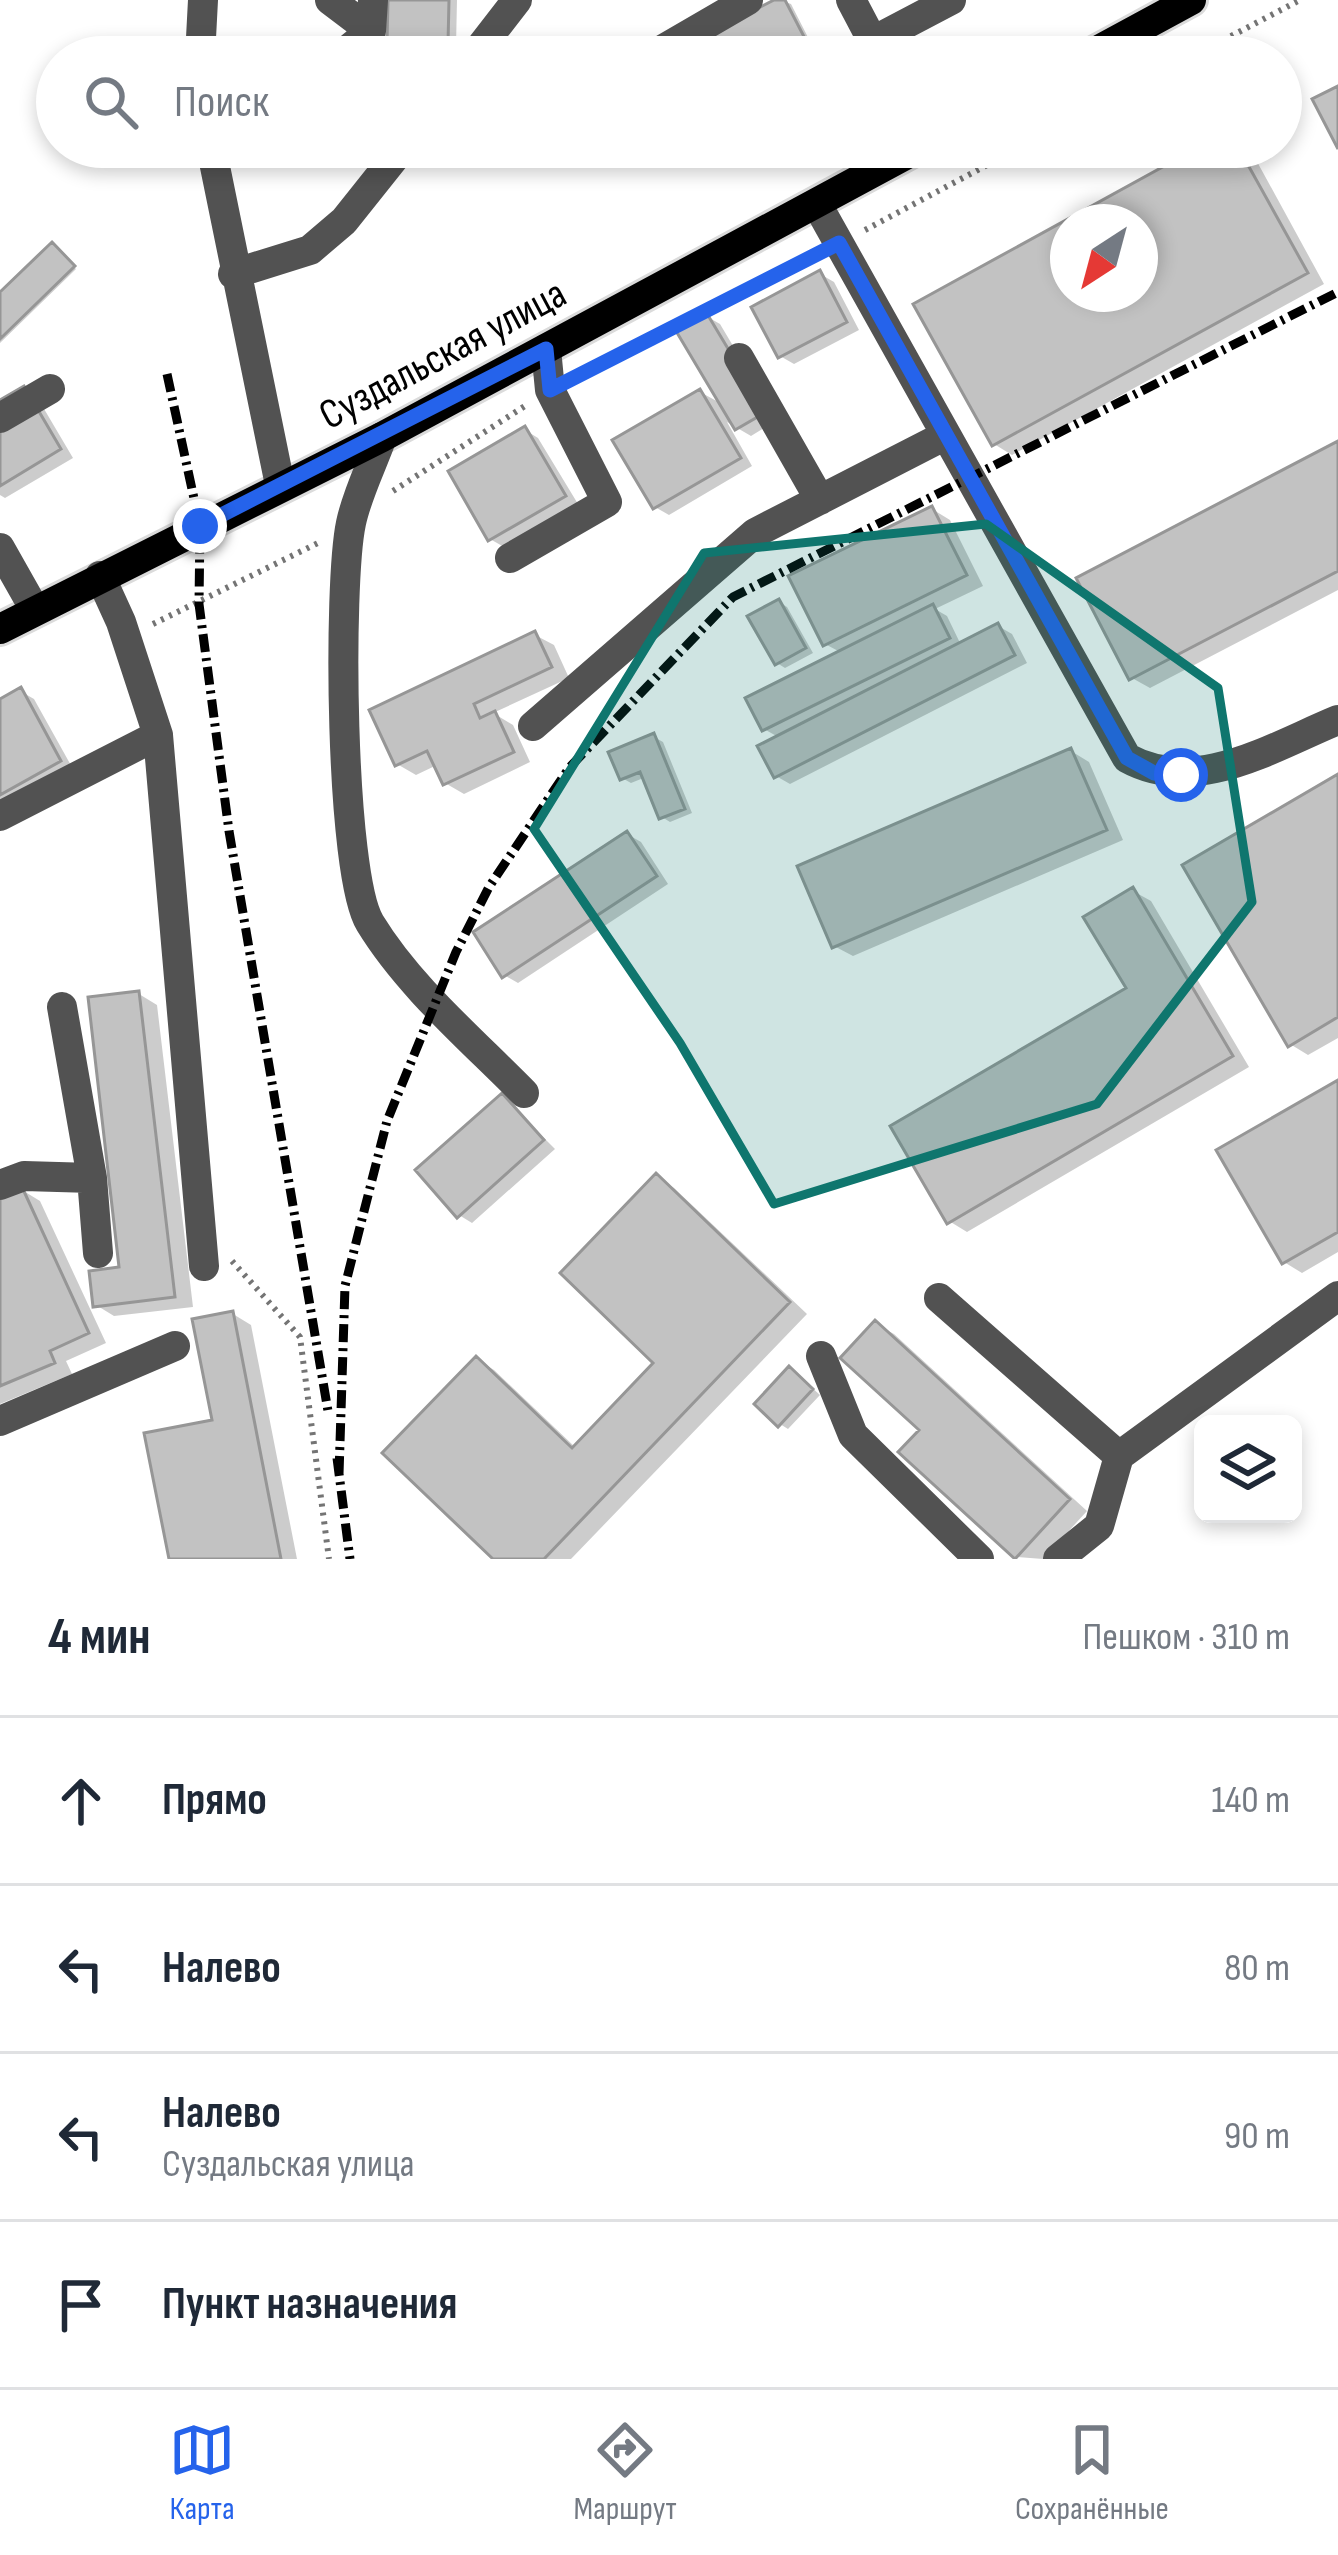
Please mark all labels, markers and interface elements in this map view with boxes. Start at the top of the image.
search box [36,36,1302,168]
icon: search [78,69,144,135]
text: Поиск [174,75,269,130]
north arrow [1050,204,1158,312]
street label: Суздальская улица [311,269,575,441]
route end [173,499,227,553]
route start [1154,748,1208,802]
map controls [1194,1415,1302,1523]
button: layers [1194,1415,1302,1523]
text: 4 мин [48,1607,151,1668]
text: Пешком · 310 m [1083,1614,1290,1661]
icon: ahead [48,1768,114,1834]
text: Прямо [162,1773,267,1828]
text: 140 m [1211,1777,1290,1824]
icon: left [48,1936,114,2002]
text: Налево [162,1941,281,1996]
text: 80 m [1224,1945,1290,1992]
text: Налево [162,2086,281,2141]
icon: left [48,2104,114,2170]
text: 90 m [1224,2113,1290,2160]
text: Суздальская улица [162,2141,415,2188]
icon: arrive [48,2272,114,2338]
text: Пункт назначения [162,2277,457,2332]
tab: Карта [169,2417,235,2529]
tab: Маршрут [573,2417,677,2529]
tab: Сохранённые [1015,2417,1169,2529]

